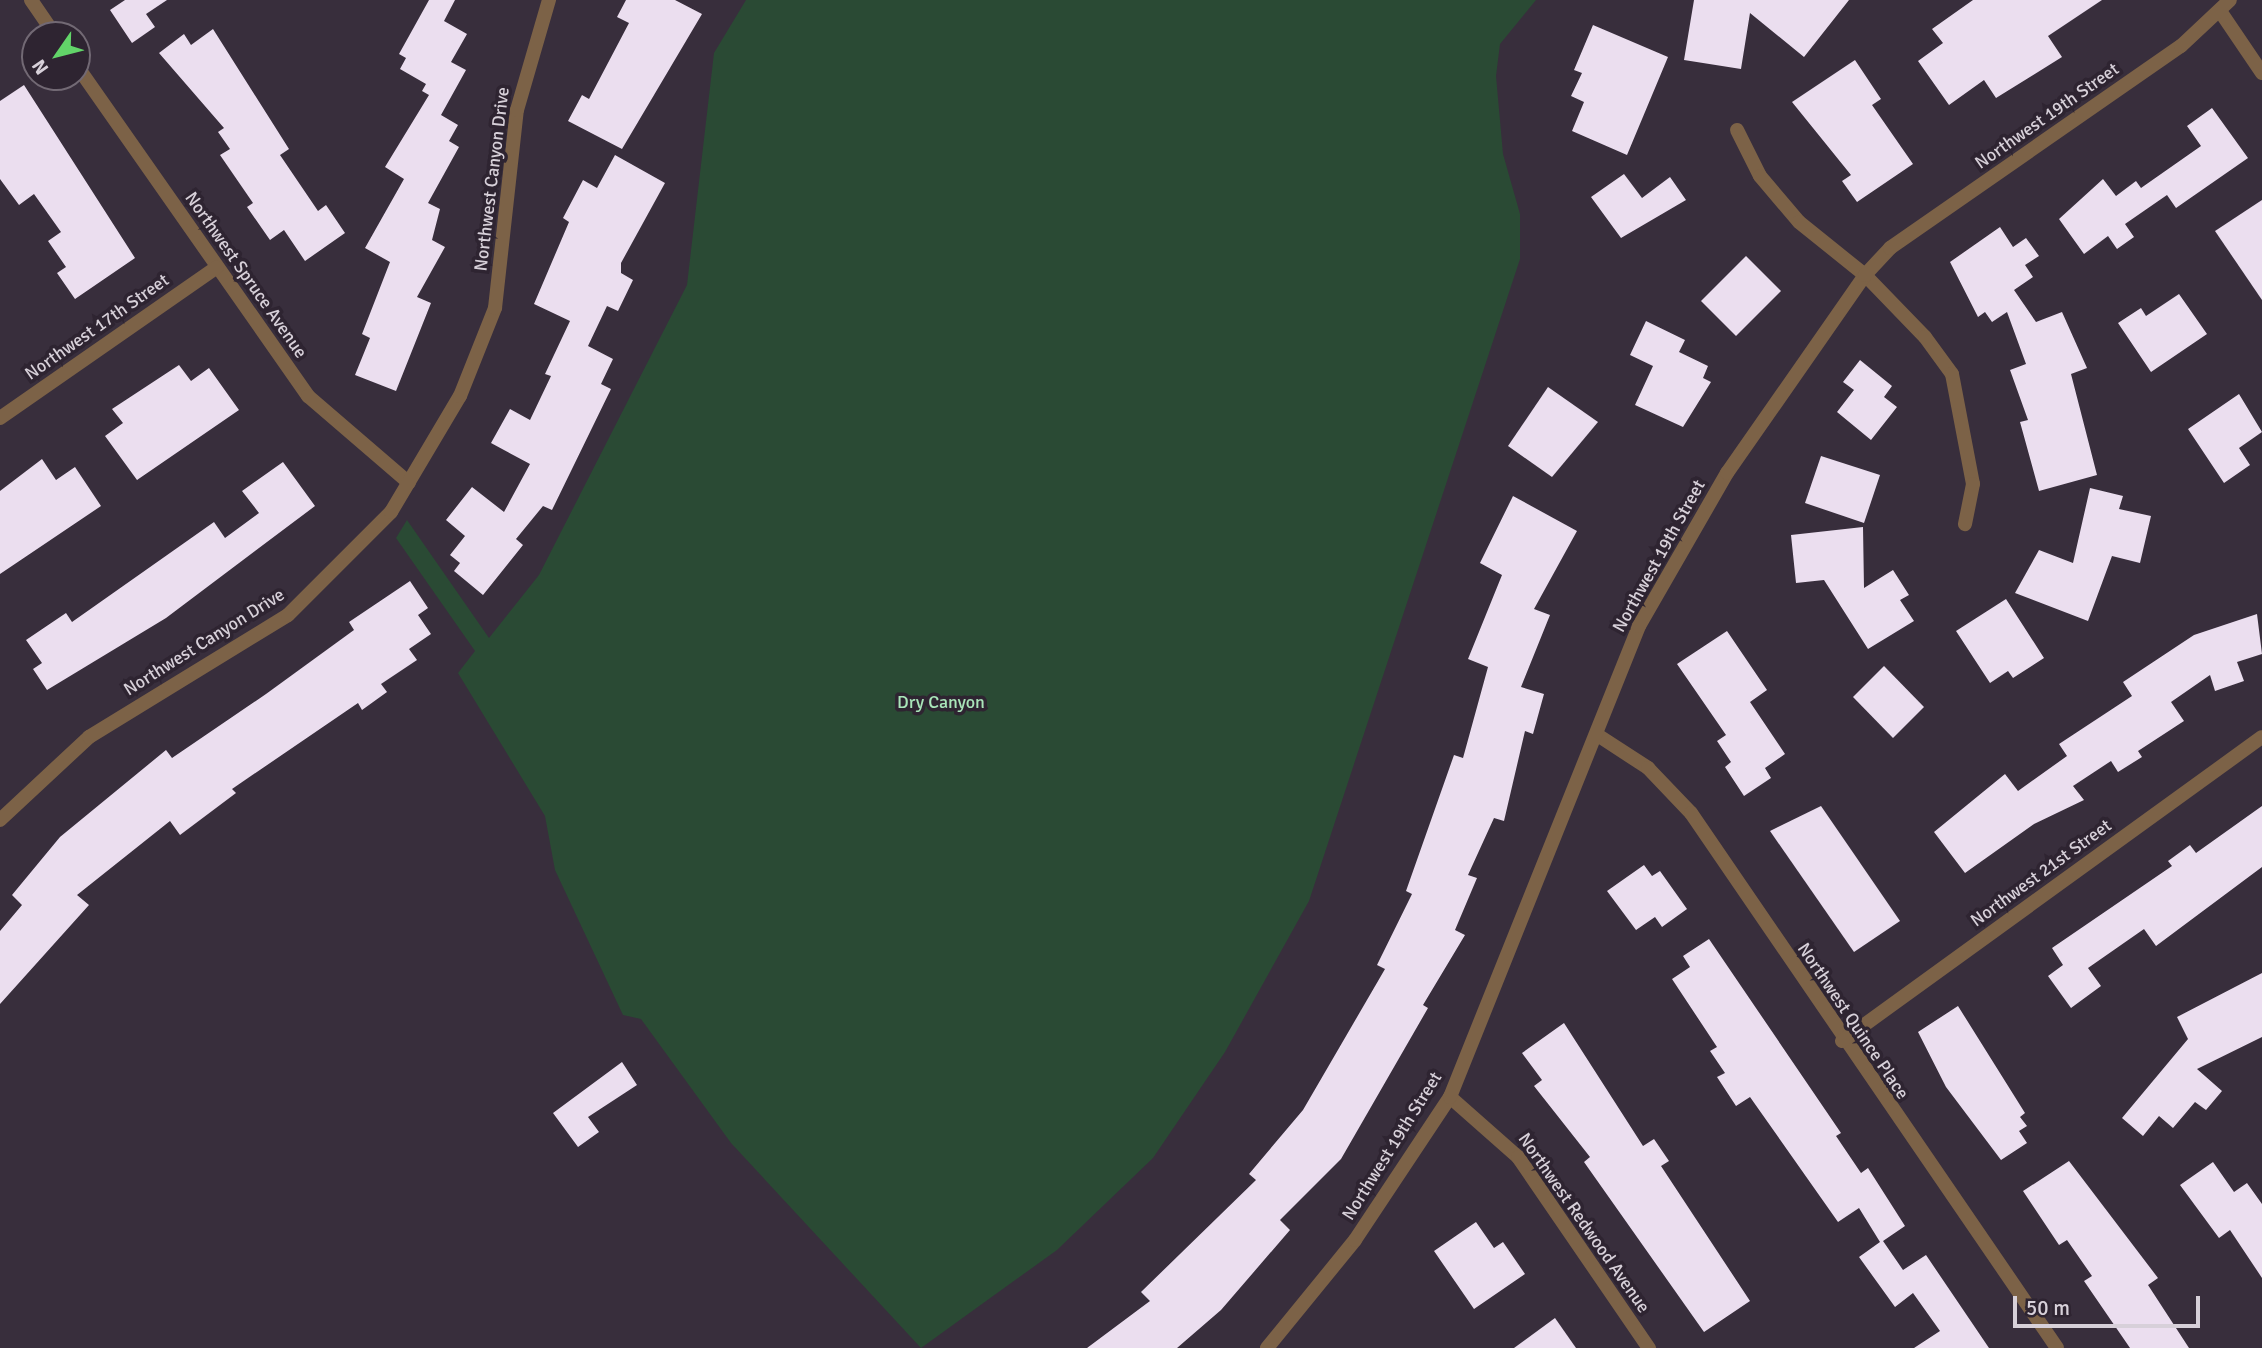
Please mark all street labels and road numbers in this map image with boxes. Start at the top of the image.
street label: Northwest 19th Street [1971,58,2123,174]
street label: Northwest Canyon Drive [470,86,514,272]
street label: Northwest Spruce Avenue [180,188,312,362]
street label: Northwest 17th Street [21,269,173,385]
street label: Northwest 19th Street [1608,476,1710,636]
street label: Northwest Canyon Drive [120,584,288,700]
street label: Northwest 21st Street [1966,815,2116,931]
street label: Northwest Quince Place [1793,939,1913,1103]
street label: Northwest 19th Street [1338,1068,1446,1224]
street label: Northwest Redwood Avenue [1514,1129,1654,1317]

